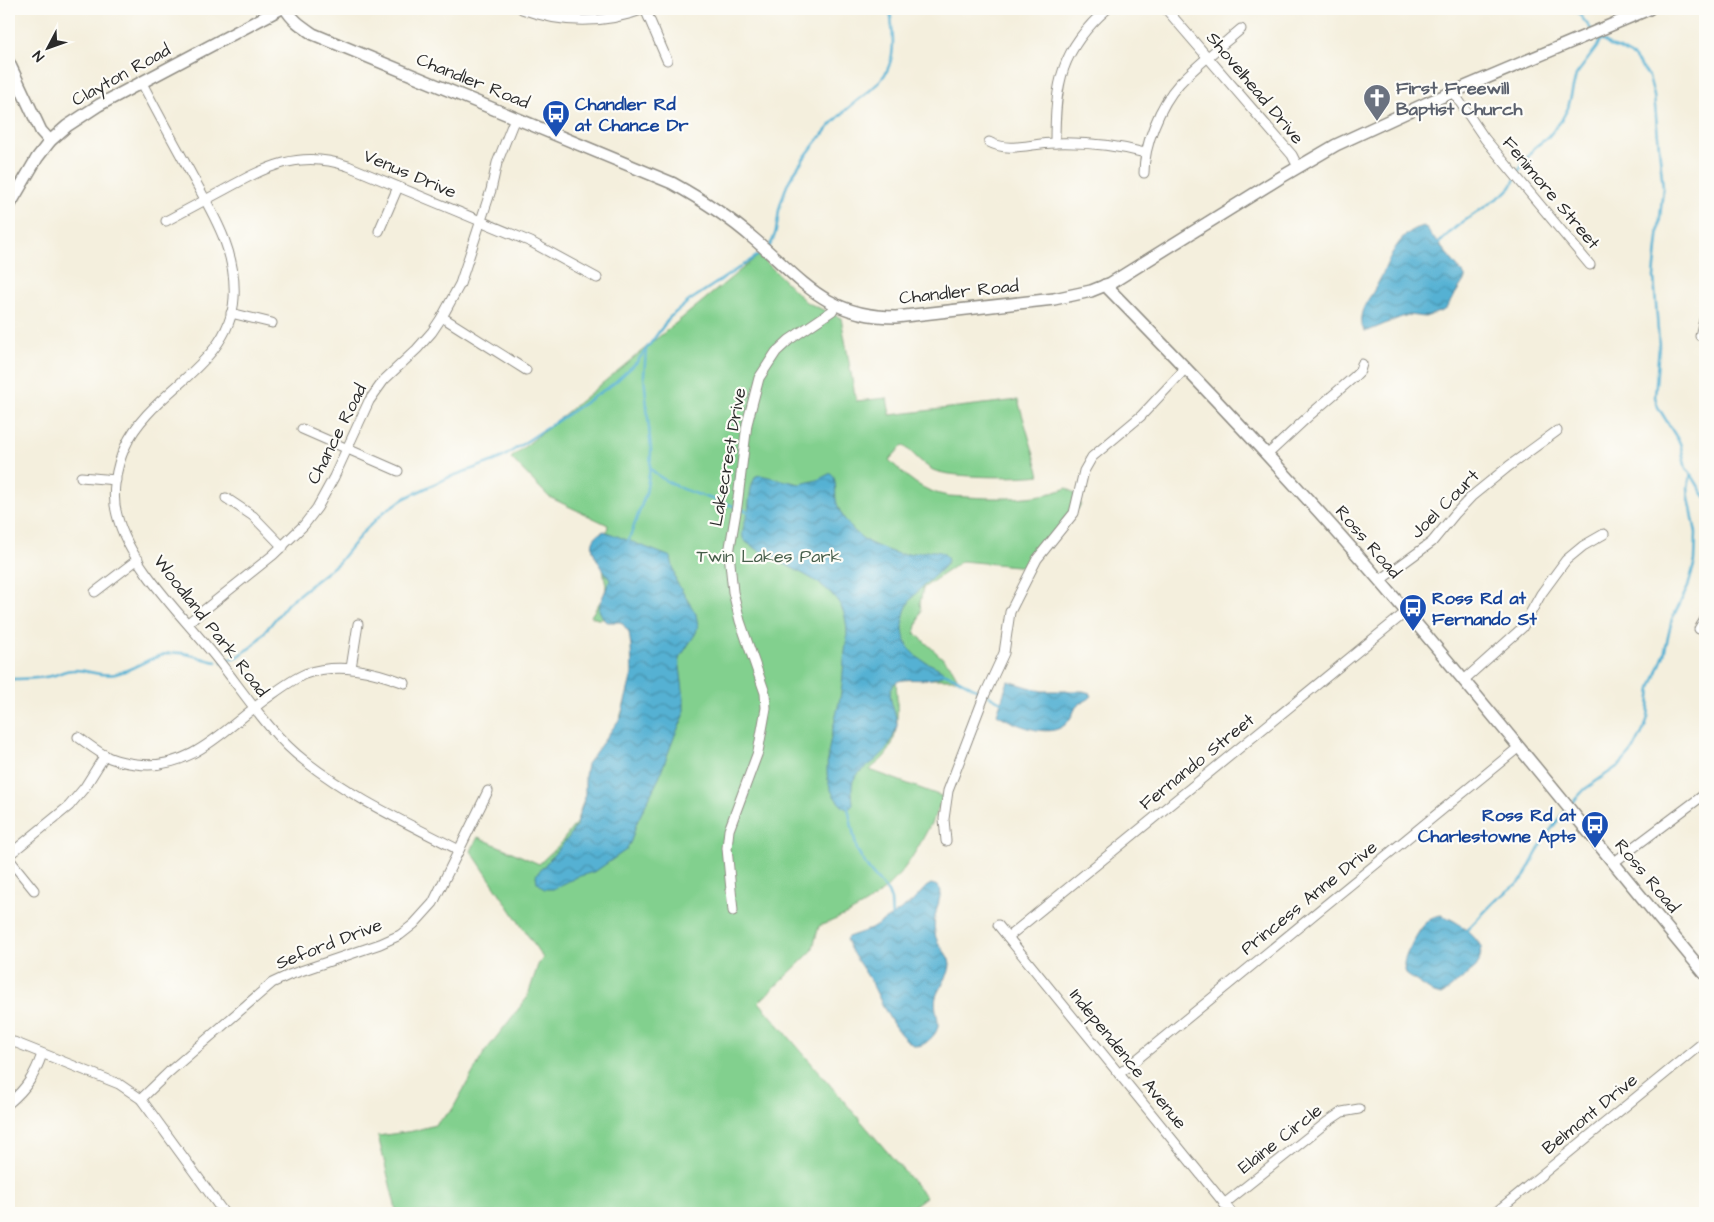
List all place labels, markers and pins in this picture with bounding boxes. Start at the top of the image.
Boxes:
place label: First Freewill Baptist Church [1396,76,1524,122]
church icon: First Freewill Baptist Church [1362,83,1392,122]
place label: Chandler Rd at Chance Dr [574,92,688,138]
bus stop icon: Chandler Rd at Chance Dr [541,99,571,138]
place label: Ross Rd at Fernando St [1432,586,1537,632]
bus stop icon: Ross Rd at Fernando St [1398,593,1428,632]
place label: Ross Rd at Charlestowne Apts [1418,803,1577,849]
bus stop icon: Ross Rd at Charlestowne Apts [1580,810,1610,849]

